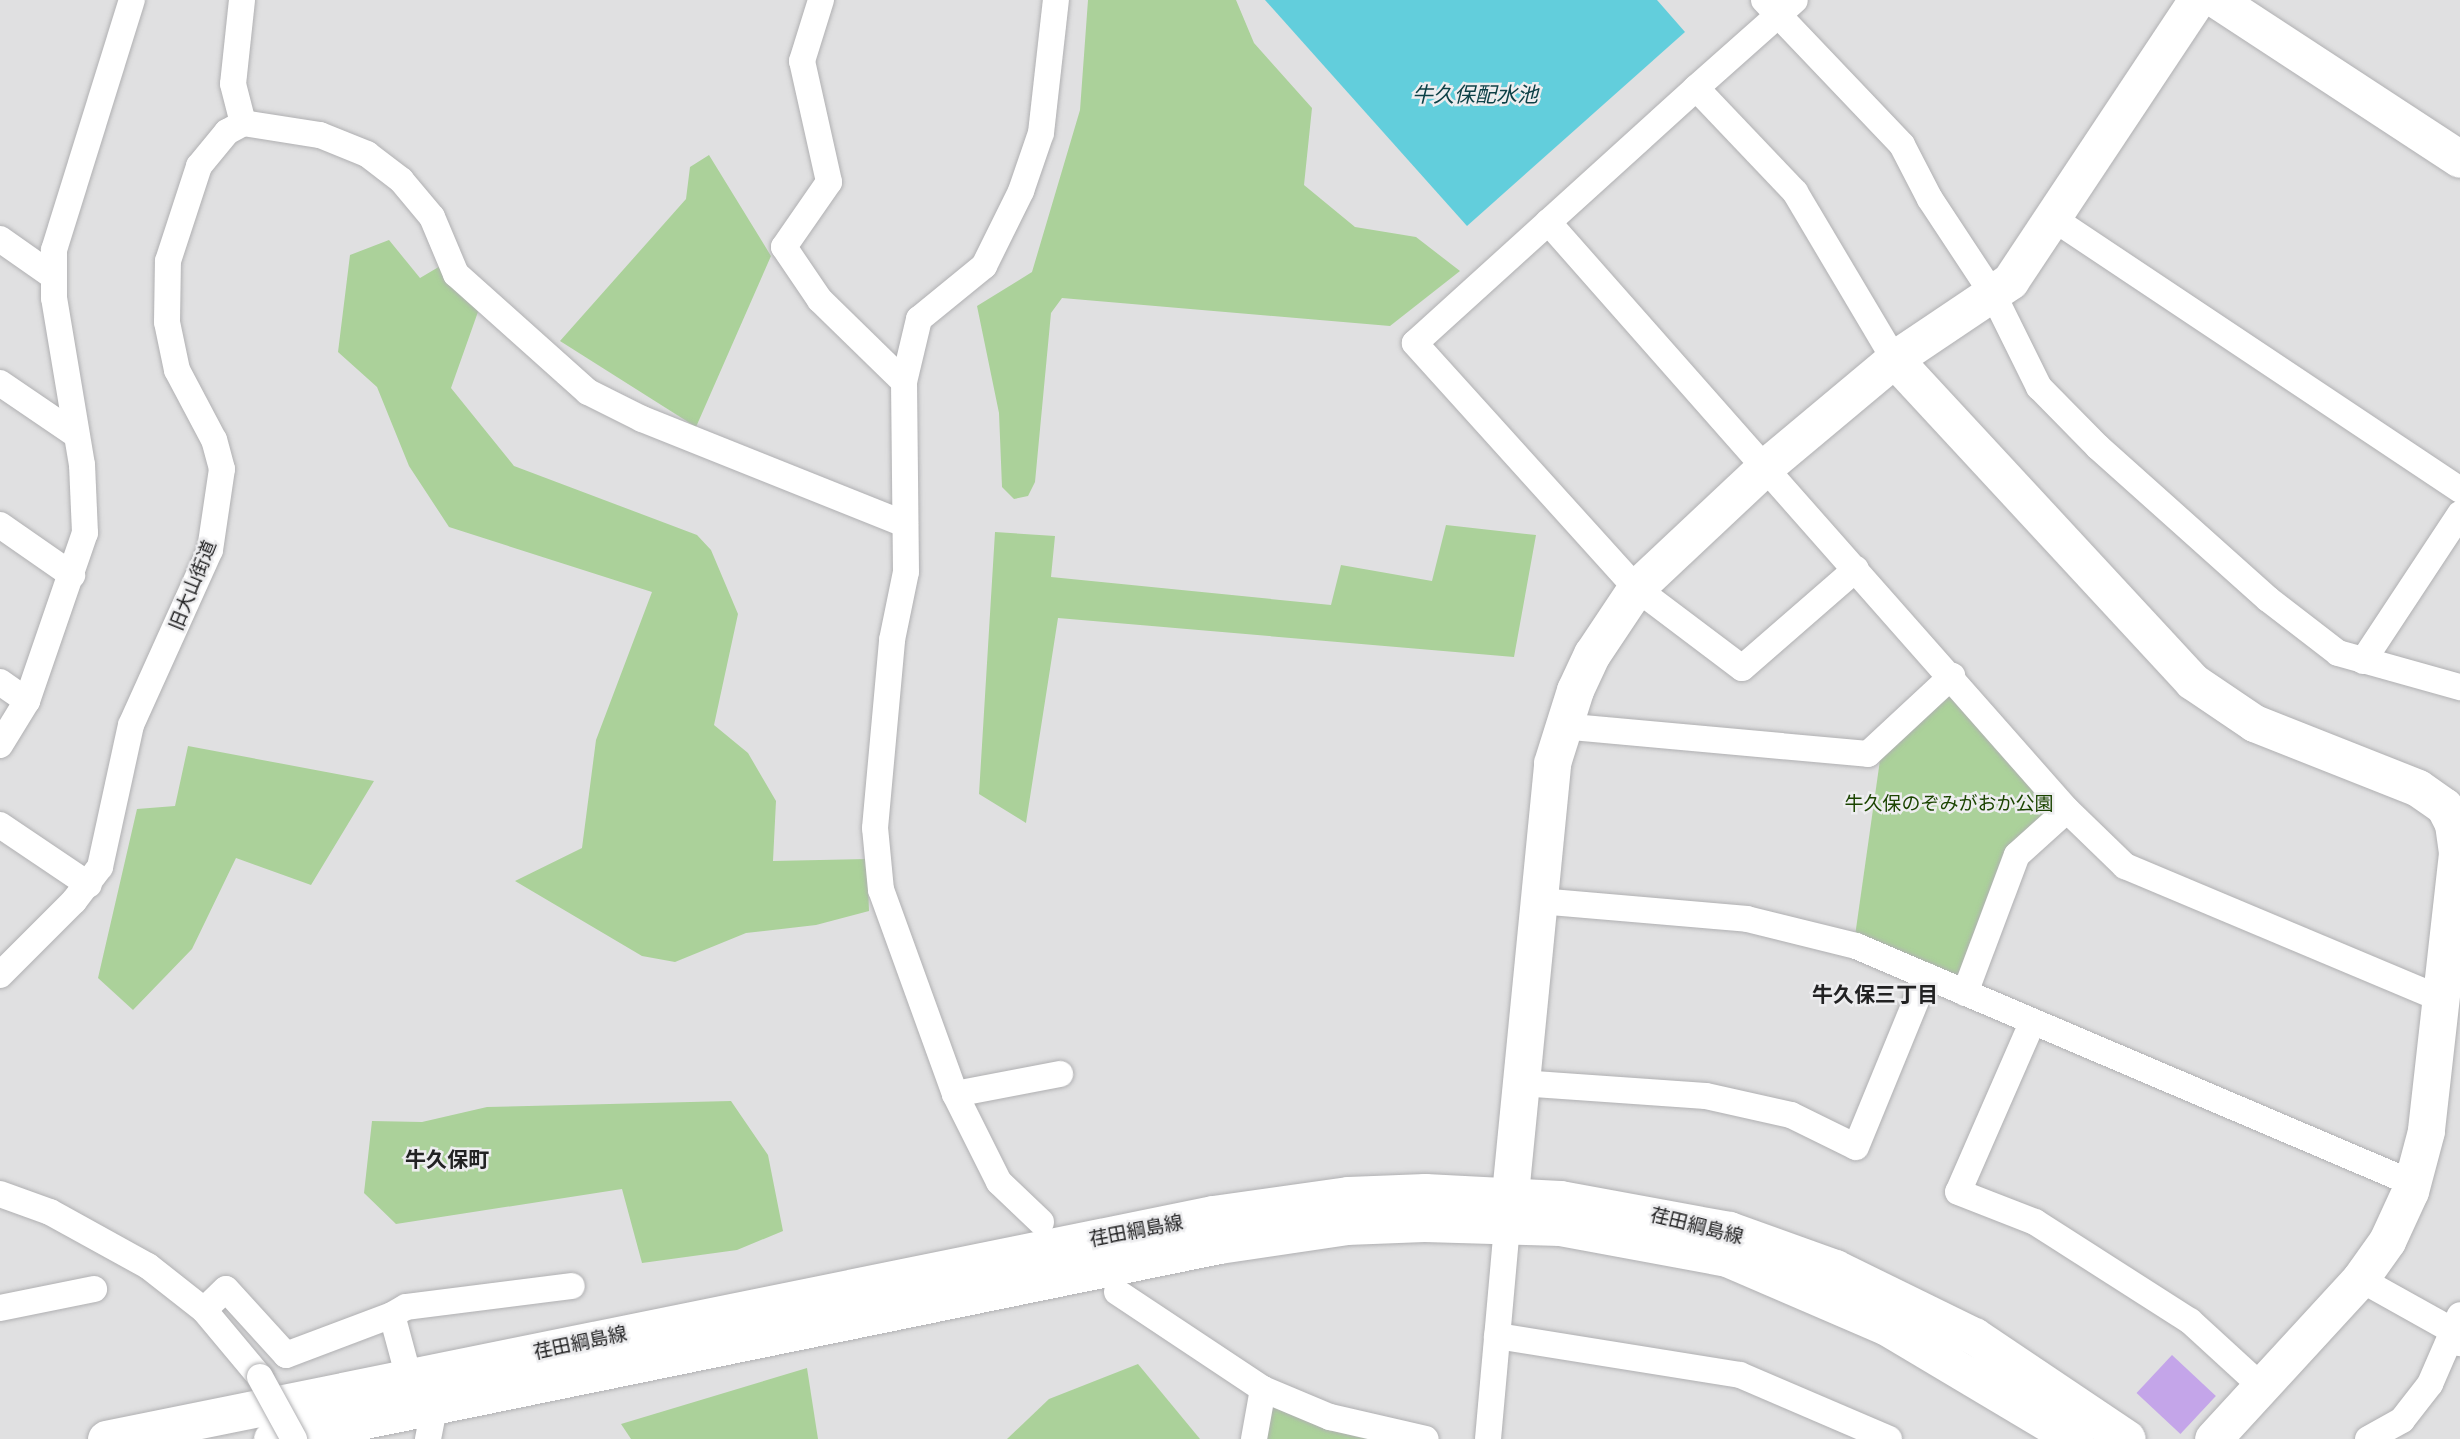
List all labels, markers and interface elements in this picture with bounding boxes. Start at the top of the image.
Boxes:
water label: 牛久保配水池 [1412,81,1538,107]
street label: 旧大山街道 [164,537,220,633]
park label: 牛久保のぞみがおか公園 [1845,792,2053,814]
district label: 牛久保三丁目 [1812,981,1938,1007]
district label: 牛久保町 [405,1146,489,1172]
street label: 荏田綱島線 [1648,1202,1746,1248]
street label: 荏田綱島線 [1087,1210,1185,1250]
street label: 荏田綱島線 [531,1321,629,1363]

